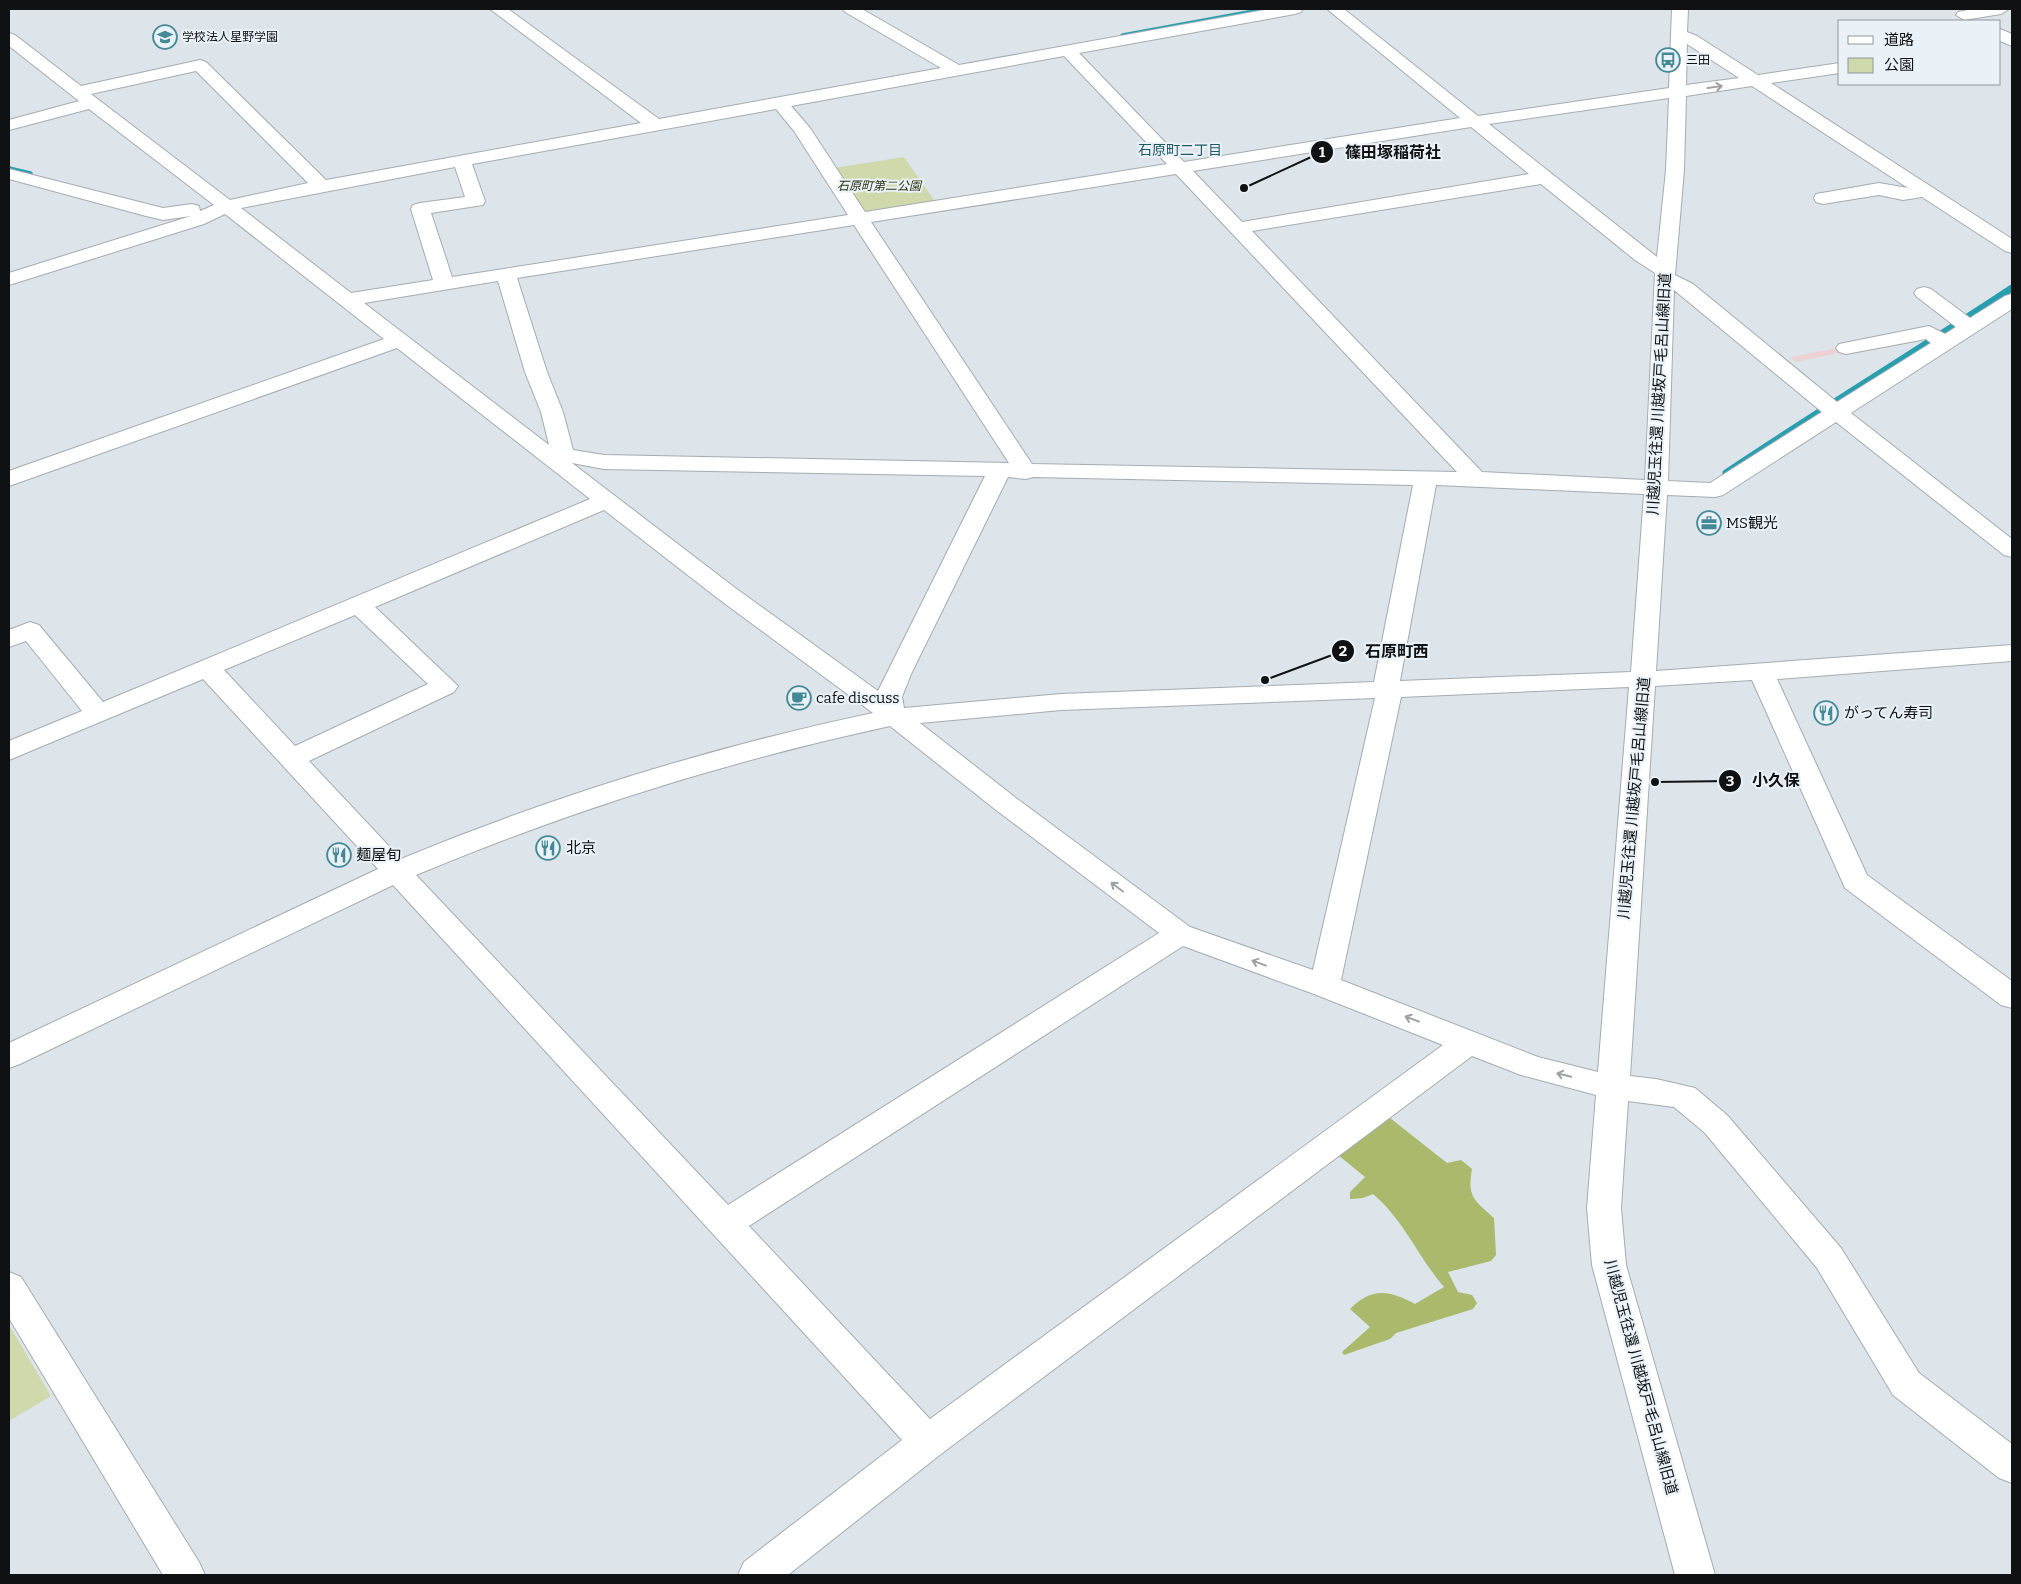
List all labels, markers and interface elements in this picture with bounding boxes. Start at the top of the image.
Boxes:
legend [1838,20,2001,85]
school or university icon: 学校法人星野学園 [152,24,178,50]
place label: 学校法人星野学園 [182,30,278,44]
text: 道路 [1884,31,1914,49]
bus stop icon: 三田 [1655,47,1681,73]
place label: 三田 [1686,53,1710,67]
text: 公園 [1884,56,1914,74]
one-way arrow [1707,81,1723,91]
callout: 篠田塚稲荷社 [1310,137,1451,168]
district label: 石原町二丁目 [1138,142,1222,159]
text: 1 [1319,143,1326,161]
text: 篠田塚稲荷社 [1345,143,1441,162]
park label: 石原町第二公園 [837,179,923,193]
street label: 川越児玉往還 川越坂戸毛呂山線旧道 [1644,272,1674,516]
office icon: MS観光 [1696,510,1722,536]
place label: MS観光 [1726,514,1778,532]
callout: 石原町西 [1330,636,1439,667]
text: 2 [1339,642,1347,660]
text: 石原町西 [1365,642,1429,661]
street label: 川越児玉往還 川越坂戸毛呂山線旧道 [1614,676,1654,920]
cafe icon: cafe discuss [786,685,812,711]
place label: cafe discuss [816,689,900,707]
restaurant icon: がってん寿司 [1813,700,1839,726]
place label: がってん寿司 [1844,704,1933,722]
callout: 小久保 [1717,765,1810,796]
text: 小久保 [1752,771,1800,790]
text: 3 [1726,772,1734,790]
restaurant icon: 北京 [535,835,561,861]
place label: 北京 [566,839,596,857]
restaurant icon: 麺屋旬 [326,842,352,868]
place label: 麺屋旬 [356,846,401,864]
one-way arrow [1111,882,1124,893]
one-way arrow [1252,958,1267,967]
one-way arrow [1404,1014,1420,1023]
one-way arrow [1557,1070,1573,1079]
street label: 川越児玉往還 川越坂戸毛呂山線旧道 [1601,1257,1681,1497]

